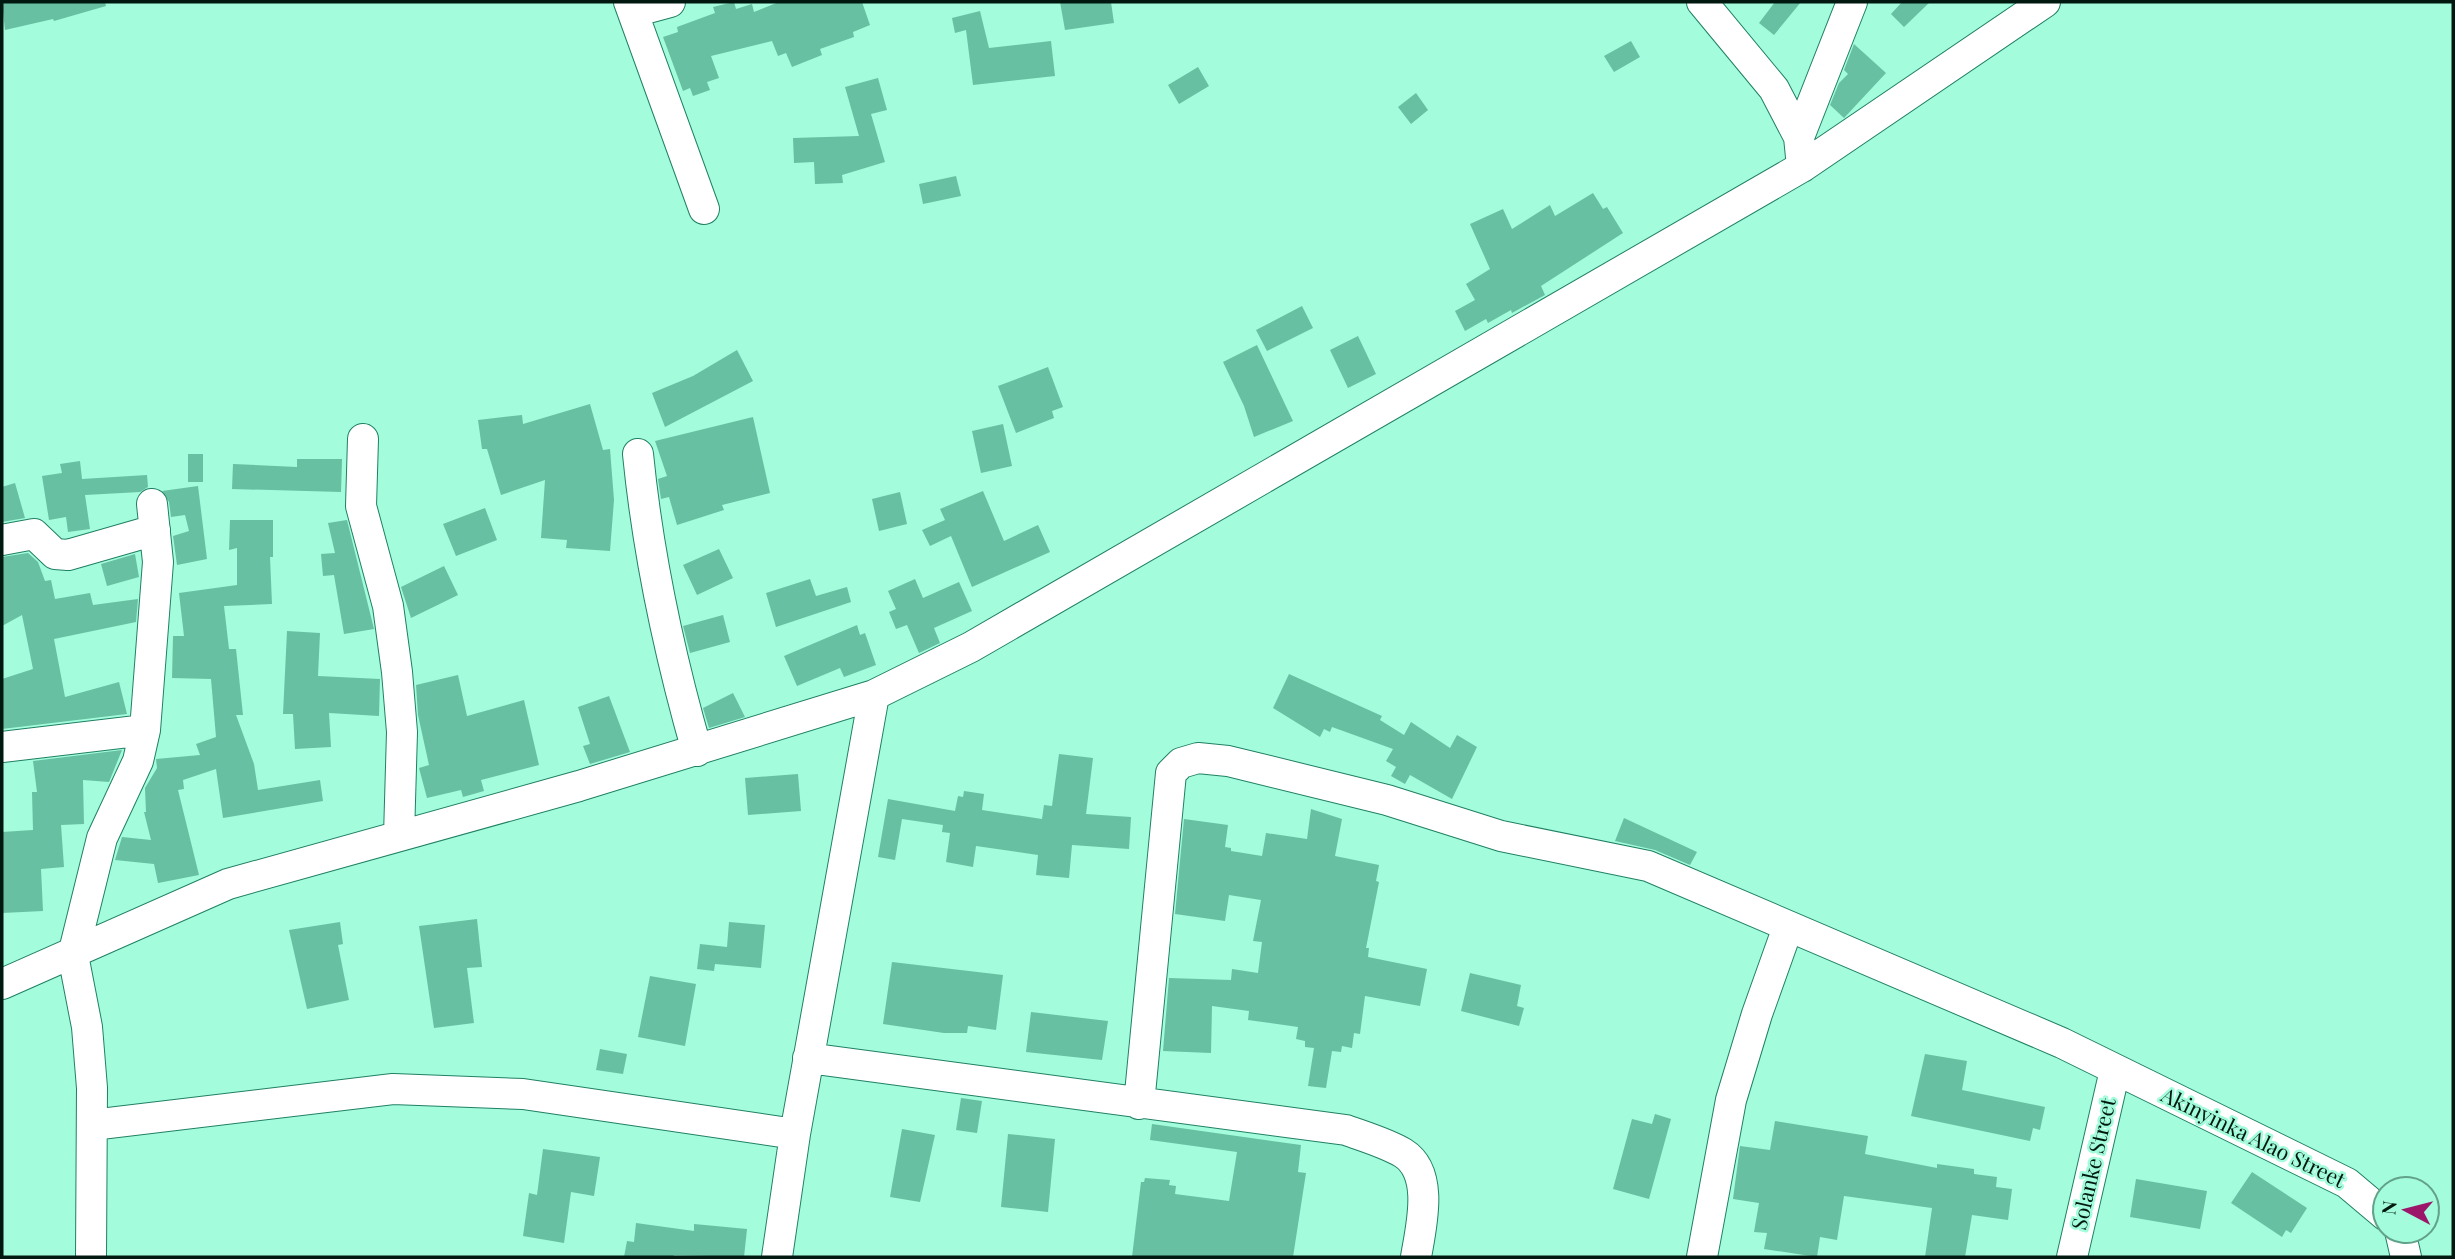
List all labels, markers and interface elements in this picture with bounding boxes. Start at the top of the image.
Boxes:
street label: Akinyinka Alao Street [2156,1079,2351,1193]
street label: Solanke Street [2063,1094,2121,1232]
north arrow [2371,1175,2441,1245]
text: N [2374,1199,2402,1216]

